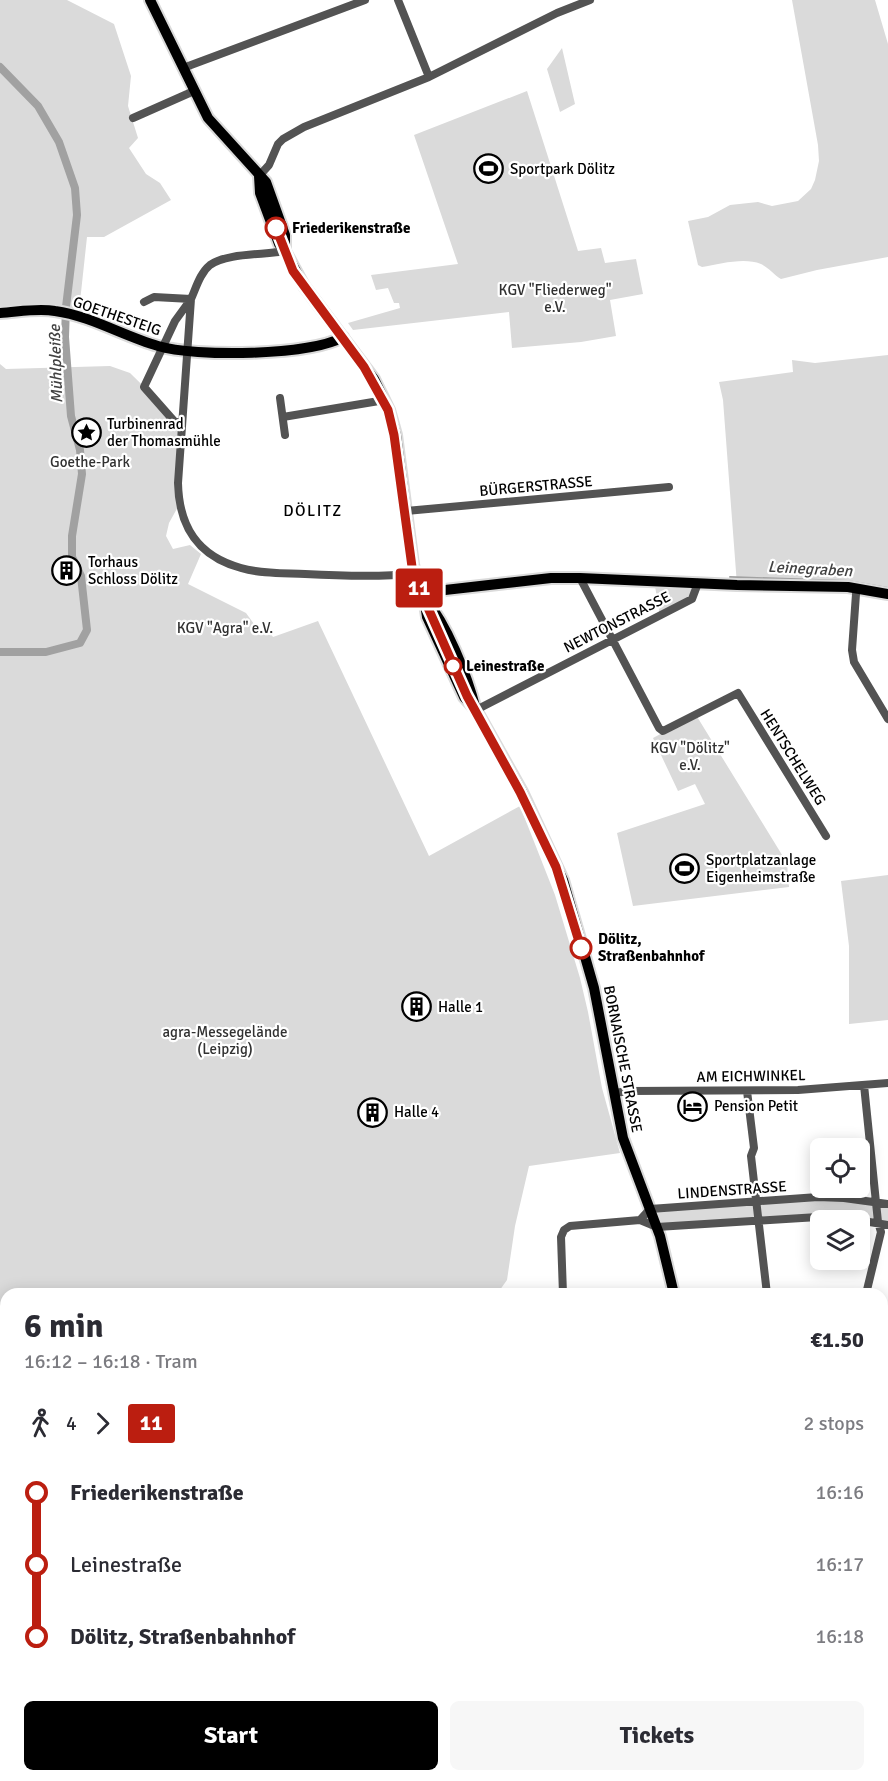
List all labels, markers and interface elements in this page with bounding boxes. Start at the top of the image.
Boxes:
sports icon: Sportpark Dölitz [473,153,505,185]
place label: Sportpark Dölitz [510,160,615,178]
marker: Friederikenstraße [265,217,287,239]
place label: Friederikenstraße [292,219,410,237]
park label: KGV "Fliederweg" e.V. [499,281,612,316]
street label: GOETHESTEIG [71,293,163,339]
water label: Mühlpleiße [45,323,67,403]
place label: Turbinenrad der Thomasmühle [107,415,221,450]
place icon: Turbinenrad der Thomasmühle [70,417,102,449]
park label: Goethe-Park [50,453,130,471]
street label: BÜRGERSTRASSE [479,472,593,500]
district label: DÖLITZ [283,501,343,521]
place label: Torhaus Schloss Dölitz [88,553,178,588]
building icon: Torhaus Schloss Dölitz [51,555,83,587]
water label: Leinegraben [767,557,854,581]
line badge: 11 [392,568,446,608]
text: 11 [408,575,430,601]
street label: NEWTONSTRASSE [561,587,673,657]
park label: KGV "Agra" e.V. [177,619,273,637]
marker: Leinestraße [444,657,462,675]
place label: Leinestraße [466,657,544,675]
street label: HENTSCHELWEG [756,706,830,808]
park label: KGV "Dölitz" e.V. [650,739,730,774]
place label: Sportplatzanlage Eigenheimstraße [706,851,816,886]
sports icon: Sportplatzanlage Eigenheimstraße [669,853,701,885]
place label: Dölitz, Straßenbahnhof [598,930,706,965]
marker: Dölitz, Straßenbahnhof [570,937,592,959]
street label: BORNAISCHE STRASSE [600,984,646,1134]
building icon: Halle 1 [401,991,433,1023]
place label: Halle 1 [438,998,483,1016]
park label: agra-Messegelände (Leipzig) [162,1023,288,1058]
street label: AM EICHWINKEL [696,1066,806,1086]
hotel icon: Pension Petit [677,1090,709,1122]
building icon: Halle 4 [357,1096,389,1128]
place label: Pension Petit [714,1097,798,1115]
place label: Halle 4 [394,1103,439,1121]
map controls [810,1138,870,1270]
button: locate [810,1138,870,1198]
street label: LINDENSTRASSE [677,1177,787,1203]
button: layers [810,1210,870,1270]
text: 6 min [24,1306,104,1347]
text: €1.50 [810,1326,864,1353]
text: 16:12 – 16:18 · Tram [24,1349,198,1374]
icon: walk [24,1407,57,1440]
icon: forward [86,1407,119,1440]
text: 11 [140,1410,163,1436]
text: 4 [66,1411,77,1436]
text: 2 stops [803,1411,864,1436]
text: Friederikenstraße [70,1479,244,1506]
text: 16:16 [815,1480,864,1505]
text: Leinestraße [70,1551,182,1578]
text: 16:17 [815,1552,864,1577]
text: Dölitz, Straßenbahnhof [70,1623,295,1650]
text: 16:18 [815,1624,864,1649]
button: Start [24,1701,438,1770]
button: Tickets [450,1701,864,1770]

